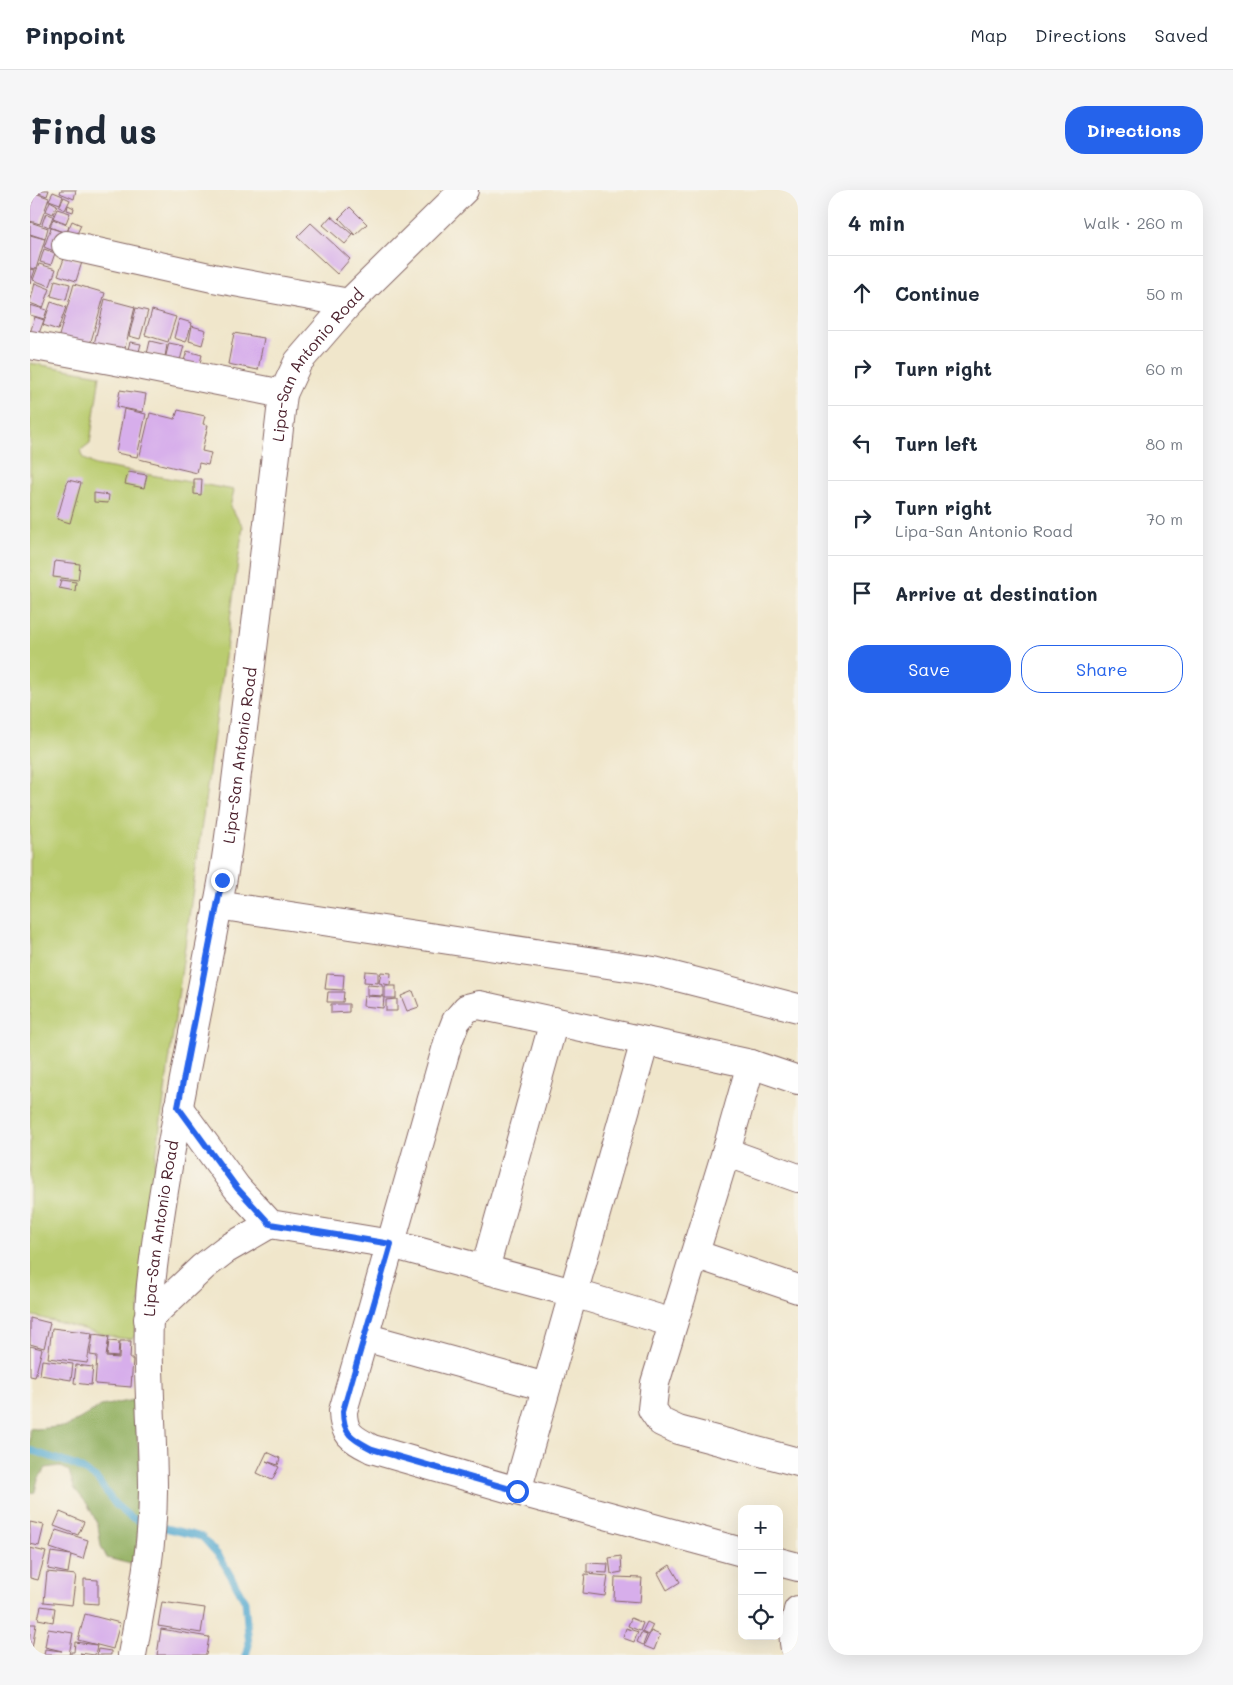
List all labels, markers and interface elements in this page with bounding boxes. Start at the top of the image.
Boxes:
text: Pinpoint [25,19,126,50]
text: Map [970,23,1007,47]
text: Directions [1035,23,1127,47]
text: Saved [1155,23,1208,47]
button: Directions [1065,106,1203,154]
text: Find us [30,107,157,153]
text: 4 min [848,209,905,236]
text: Walk · 260 m [1083,212,1183,233]
icon: ahead [848,279,876,307]
text: Continue [895,281,980,306]
street label: Lipa-San Antonio Road [267,283,368,443]
text: 50 m [1146,283,1183,304]
icon: right [848,354,876,382]
text: Turn right [895,356,992,381]
text: 60 m [1146,358,1183,379]
icon: left [848,429,876,457]
text: Turn left [895,431,978,456]
text: 80 m [1146,433,1183,454]
text: Turn right [895,495,992,520]
icon: right [848,504,876,532]
text: 70 m [1146,508,1183,529]
text: Lipa-San Antonio Road [895,520,1073,541]
icon: arrive [848,579,876,607]
text: Arrive at destination [895,581,1098,606]
button: Save [848,645,1011,693]
button: Share [1021,645,1183,693]
street label: Lipa-San Antonio Road [217,666,261,845]
route end [211,869,234,892]
street label: Lipa-San Antonio Road [138,1139,182,1317]
route start [506,1480,529,1503]
map controls [738,1505,783,1640]
button: + [738,1505,783,1550]
button: − [738,1550,783,1595]
button: locate [738,1595,783,1640]

